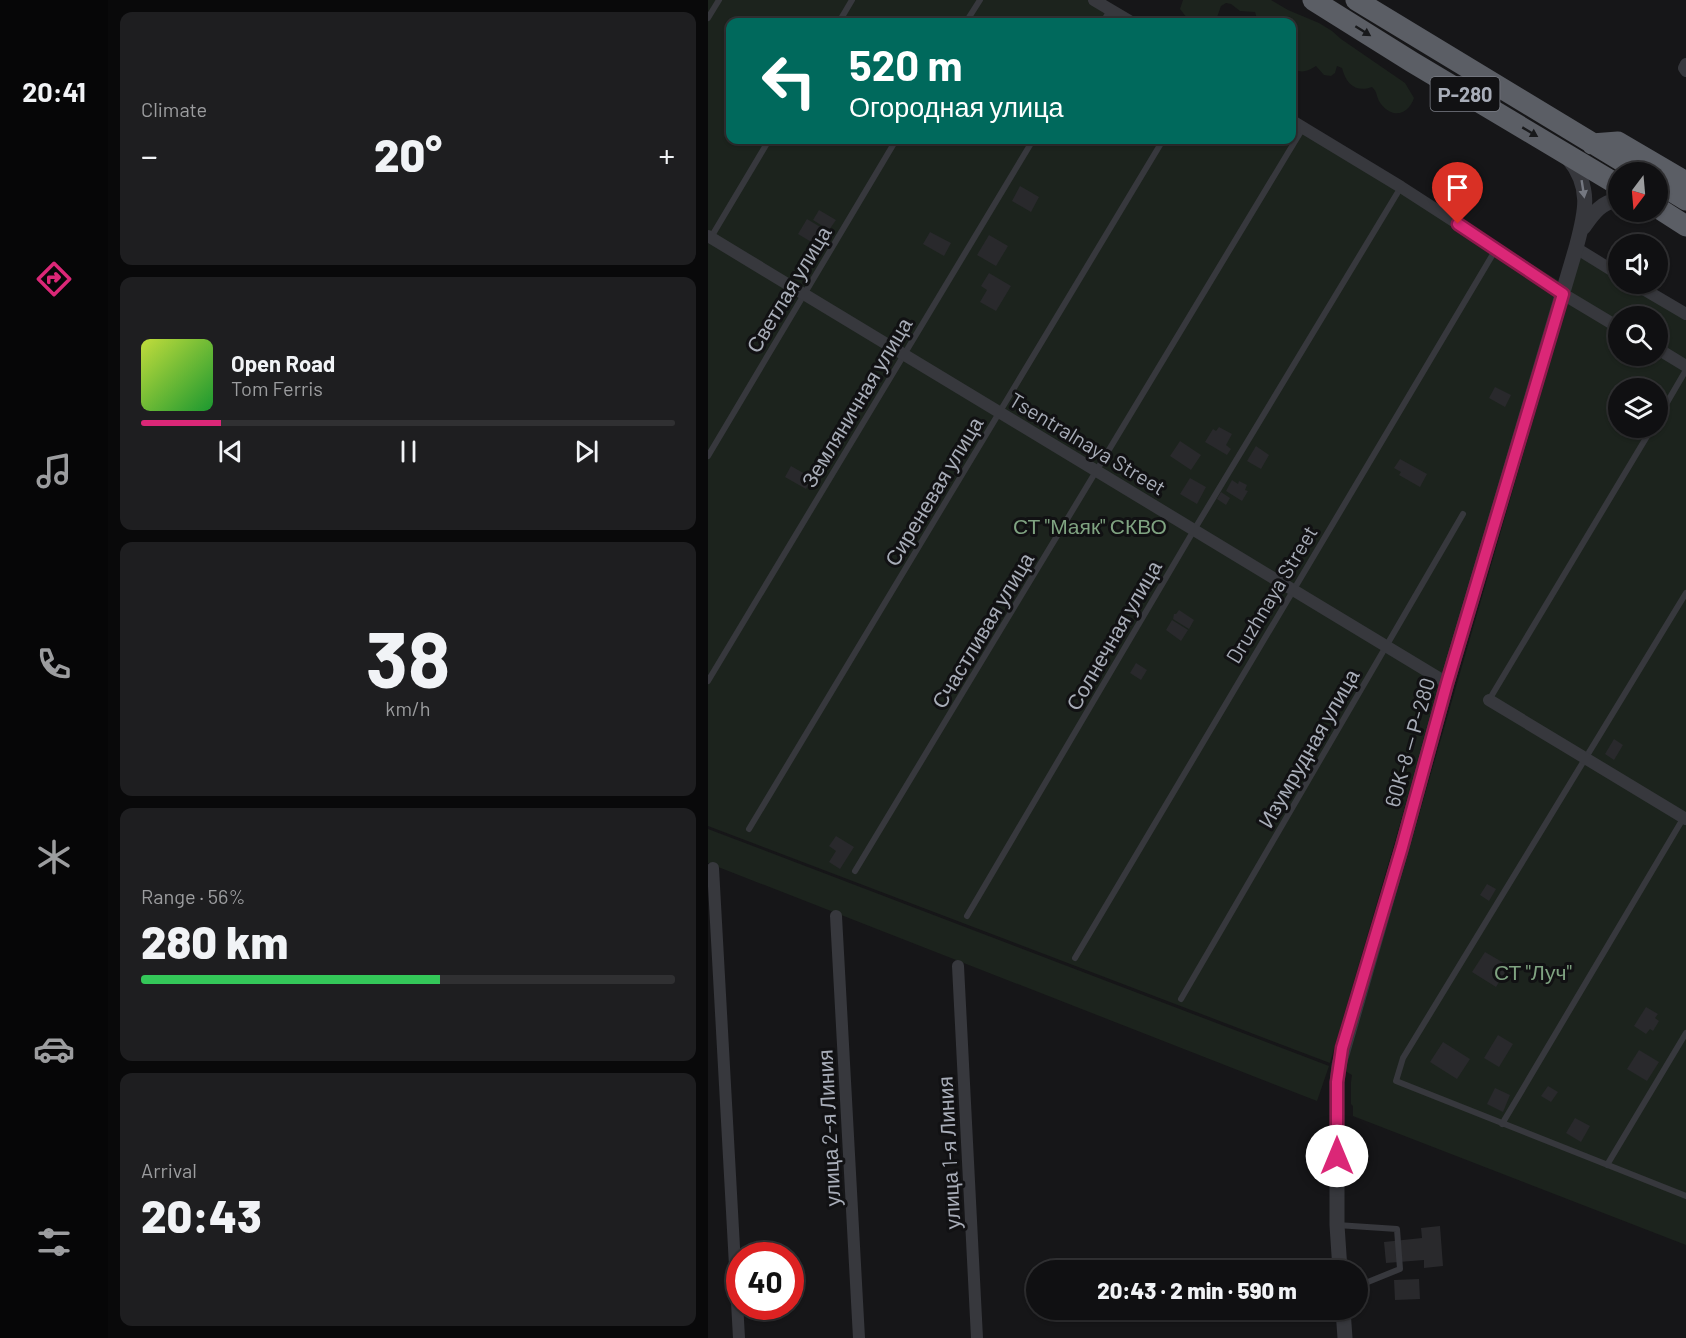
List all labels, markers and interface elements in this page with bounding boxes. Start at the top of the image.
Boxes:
one-way arrow [1355,26,1371,37]
text: 520 m [849,39,963,89]
icon: left [750,42,828,120]
text: 20:41 [22,75,86,107]
road number: Р-280 [1430,77,1500,111]
text: Огородная улица [849,90,1064,122]
text: Climate [141,97,207,121]
text: 20° [374,127,442,181]
one-way arrow [1522,127,1538,138]
text: − [141,135,158,175]
text: + [659,135,675,175]
pin [1432,162,1483,224]
north arrow [1608,162,1668,222]
map controls [1608,162,1668,438]
icon: arrive [1441,171,1474,204]
one-way arrow [1578,180,1587,199]
street label: Светлая улица [740,221,836,357]
button: sound [1608,234,1668,294]
icon: directions [33,258,75,300]
button: search [1608,306,1668,366]
street label: Земляничная улица [796,312,917,491]
text: Open Road [231,350,335,376]
text: Tom Ferris [231,376,323,400]
button: layers [1608,378,1668,438]
street label: Tsentralnaya Street [1005,386,1171,500]
street label: Сиреневая улица [879,412,988,570]
icon: previous [214,435,247,468]
icon: pause [392,435,425,468]
icon: next [570,435,603,468]
icon: music [33,450,75,492]
park label: СТ "Маяк" СКВО [1013,513,1167,538]
street label: Druzhnaya Street [1220,521,1322,667]
street label: Счастливая улица [926,547,1038,712]
street label: Солнечная улица [1060,555,1166,714]
text: 38 [366,610,450,704]
icon: phone [33,643,75,685]
street label: Изумрудная улица [1252,664,1364,832]
street label: 60К-8 — Р-280 [1379,675,1439,809]
text: km/h [385,696,431,720]
icon: climate [33,836,75,878]
text: Range · 56% [141,884,245,908]
text: 280 km [141,914,288,968]
park label: СТ "Луч" [1494,959,1572,984]
icon: car [33,1028,75,1070]
street label: улица 2-я Линия [811,1049,845,1207]
street label: улица 1-я Линия [932,1076,964,1230]
position arrow [1305,1124,1369,1188]
text: Arrival [141,1158,197,1182]
text: 20:43 [141,1188,262,1242]
icon: filters [33,1221,75,1263]
speed limit sign: 40 [726,1242,804,1320]
text: 20:43 · 2 min · 590 m [1097,1277,1297,1303]

